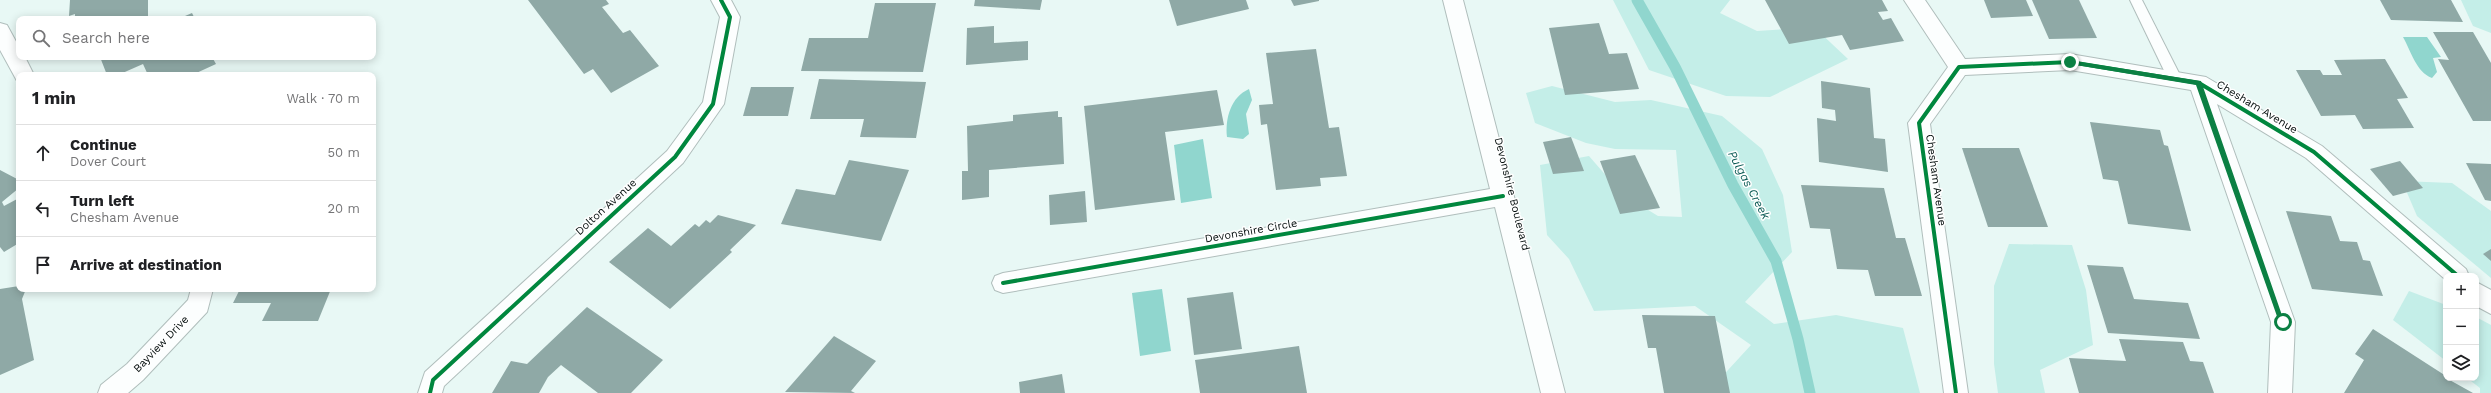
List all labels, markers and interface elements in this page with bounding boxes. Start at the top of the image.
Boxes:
search box [16,16,376,60]
icon: search [30,27,52,49]
text: Search here [62,29,150,47]
route end [2061,53,2079,71]
street label: Chesham Avenue [2214,78,2300,136]
text: 1 min [32,88,76,108]
text: Walk · 70 m [286,91,360,106]
street label: Chesham Avenue [1923,133,1949,227]
text: Continue [70,136,137,154]
street label: Devonshire Boulevard [1492,136,1532,252]
icon: ahead [32,142,54,164]
text: 50 m [328,145,360,160]
water label: Pulgas Creek [1725,148,1773,222]
text: Dover Court [70,154,146,169]
street label: Dolton Avenue [573,176,639,238]
text: Turn left [70,192,134,210]
icon: left [32,198,54,220]
text: 20 m [328,201,360,216]
text: Chesham Avenue [70,210,179,225]
street label: Devonshire Circle [1204,216,1298,246]
icon: arrive [32,254,54,276]
text: Arrive at destination [70,256,222,274]
map controls [2443,273,2479,381]
button: + [2443,273,2479,309]
button: − [2443,309,2479,345]
street label: Bayview Drive [131,313,191,375]
route start [2274,313,2292,331]
button: layers [2443,345,2479,381]

